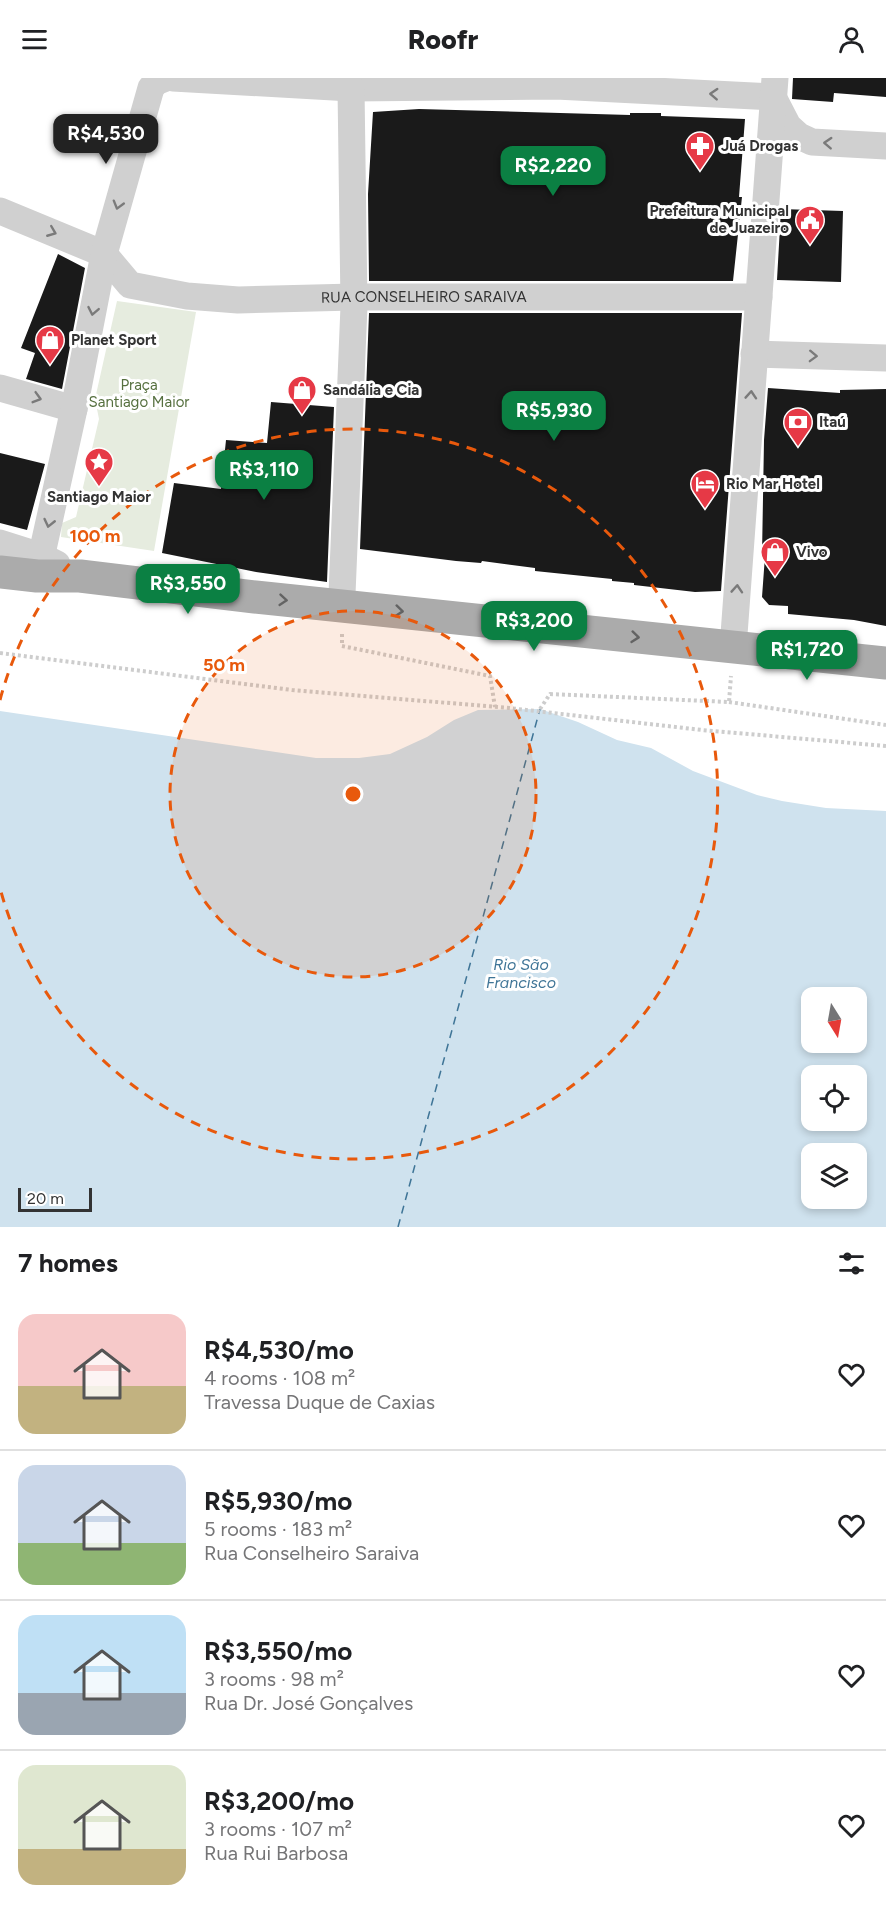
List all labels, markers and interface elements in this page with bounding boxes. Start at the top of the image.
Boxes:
icon: menu [18,23,51,56]
text: Roofr [408,23,478,56]
icon: person [835,23,868,56]
one-way arrow [710,87,719,100]
pin: R$4,530 [51,114,161,165]
text: R$4,530 [67,121,145,145]
pharmacy icon: Juá Drogas [684,130,716,172]
place label: Juá Drogas [721,137,798,155]
one-way arrow [823,137,832,150]
pin: R$2,220 [498,146,608,197]
text: R$2,220 [515,153,591,177]
one-way arrow [113,200,126,210]
place label: Prefeitura Municipal de Juazeiro [650,202,789,237]
public building icon: Prefeitura Municipal de Juazeiro [794,204,826,246]
one-way arrow [46,225,57,237]
street label: RUA CONSELHEIRO SARAIVA [321,288,527,307]
one-way arrow [87,306,100,316]
shop icon: Planet Sport [34,324,66,366]
place label: Planet Sport [71,331,157,349]
one-way arrow [808,349,817,362]
shop icon: Sandália e Cia [286,374,318,416]
park label: Praça Santiago Maior [89,376,189,411]
place label: Sandália e Cia [323,381,419,399]
one-way arrow [744,390,757,399]
one-way arrow [31,391,42,403]
pin: R$5,930 [499,391,609,442]
text: R$5,930 [516,398,592,422]
bank icon: Itaú [782,406,814,448]
place label: Itaú [819,413,846,431]
place icon: Santiago Maior [83,446,115,488]
pin: R$3,110 [209,450,319,501]
text: R$3,110 [229,457,299,481]
hotel icon: Rio Mar Hotel [689,468,721,510]
place label: Rio Mar Hotel [726,475,820,493]
place label: Santiago Maior [47,488,151,506]
one-way arrow [43,518,56,528]
text: 100 m [70,525,120,547]
shop icon: Vivo [759,536,791,578]
place label: Vivo [796,543,828,561]
pin: R$3,550 [133,564,243,615]
text: R$3,550 [150,571,226,595]
one-way arrow [730,585,743,594]
one-way arrow [279,593,288,606]
pin: R$3,200 [479,601,589,652]
one-way arrow [395,604,404,617]
text: R$3,200 [495,608,573,632]
one-way arrow [631,630,640,643]
pin: R$1,720 [752,630,862,681]
text: R$1,720 [770,637,844,661]
text: 50 m [203,654,245,676]
centre of rings [343,784,363,804]
water label: Rio São Francisco [486,955,556,992]
north arrow [801,987,867,1053]
map controls [801,987,867,1209]
button: locate [801,1065,867,1131]
button: layers [801,1143,867,1209]
scale bar [18,1185,92,1212]
text: 20 m [27,1189,64,1208]
text: 7 homes [18,1247,118,1279]
icon: filters [835,1247,868,1280]
text: R$4,530/mo [204,1334,354,1366]
icon: home [66,1338,138,1410]
icon: heart [835,1358,868,1391]
text: 4 rooms · 108 m² [204,1366,355,1390]
text: Travessa Duque de Caxias [204,1390,435,1414]
text: R$5,930/mo [204,1485,352,1517]
icon: home [66,1489,138,1561]
icon: heart [835,1509,868,1542]
text: 5 rooms · 183 m² [204,1517,352,1541]
text: Rua Conselheiro Saraiva [204,1541,419,1565]
text: R$3,550/mo [204,1635,352,1667]
icon: home [66,1639,138,1711]
icon: heart [835,1659,868,1692]
text: 3 rooms · 98 m² [204,1667,344,1691]
text: Rua Dr. José Gonçalves [204,1691,413,1715]
text: R$3,200/mo [204,1785,354,1817]
icon: home [66,1789,138,1861]
icon: heart [835,1809,868,1842]
text: 3 rooms · 107 m² [204,1817,352,1841]
text: Rua Rui Barbosa [204,1841,348,1865]

